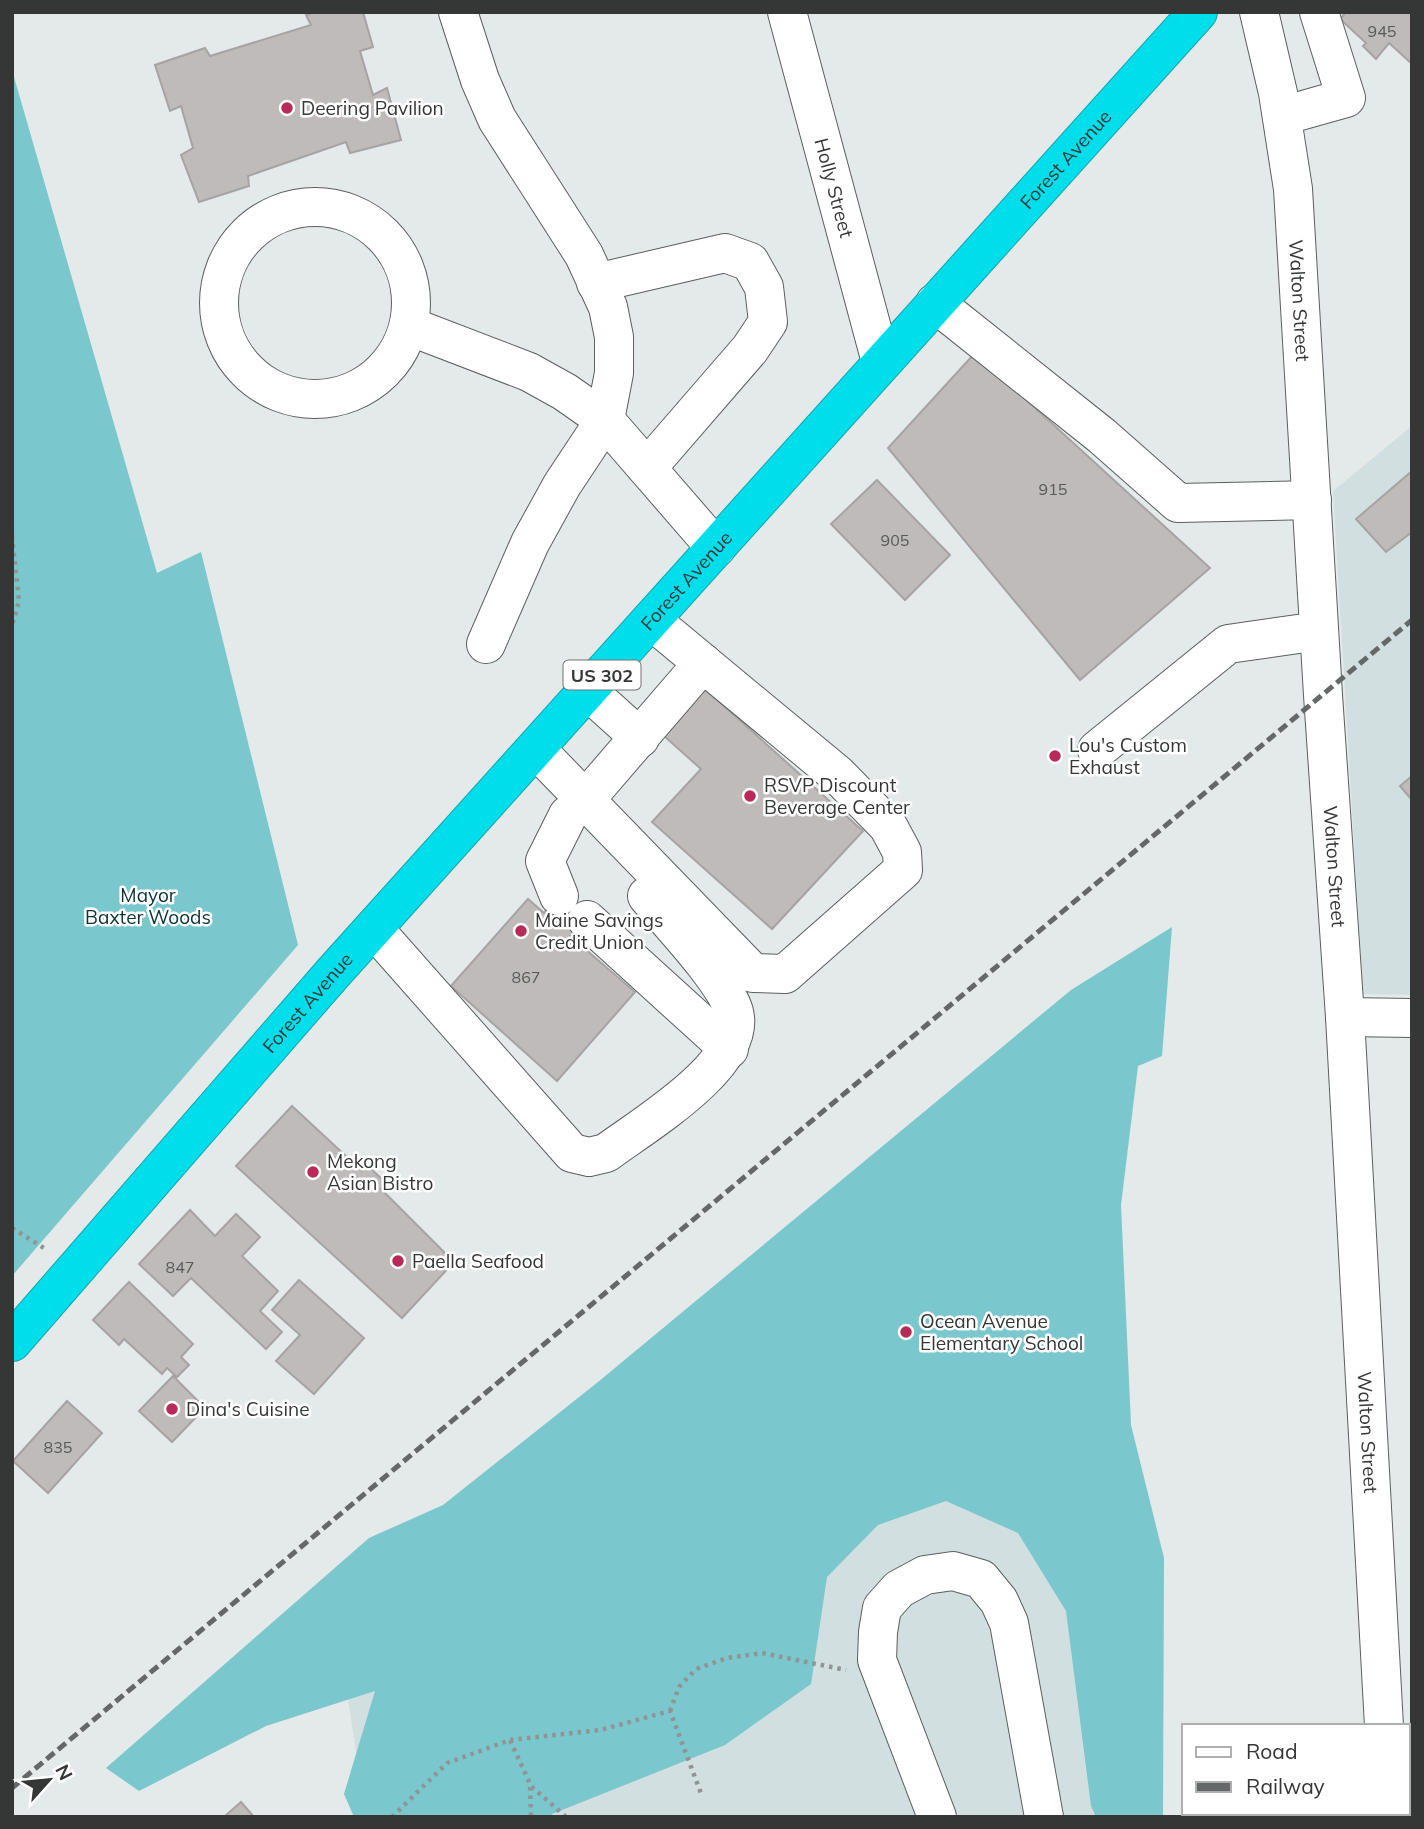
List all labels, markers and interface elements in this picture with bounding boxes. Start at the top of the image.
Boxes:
house number: 945 [1368,21,1396,41]
place label: Deering Pavilion [301,96,444,120]
marker: Deering Pavilion [279,100,295,116]
street label: Forest Avenue [1015,105,1116,214]
street label: Holly Street [809,135,859,241]
street label: Walton Street [1284,239,1315,362]
house number: 915 [1039,479,1067,499]
street label: Forest Avenue [635,526,737,635]
house number: 905 [881,530,909,550]
road number: US 302 [564,660,640,690]
place label: Lou's Custom Exhaust [1069,733,1187,779]
marker: Lou's Custom Exhaust [1047,748,1063,764]
place label: RSVP Discount Beverage Center [764,773,910,819]
marker: RSVP Discount Beverage Center [742,788,758,804]
street label: Walton Street [1319,805,1351,928]
park label: Mayor Baxter Woods [85,883,211,929]
place label: Maine Savings Credit Union [535,908,663,954]
marker: Maine Savings Credit Union [513,923,529,939]
street label: Forest Avenue [257,947,358,1058]
house number: 867 [512,967,540,987]
place label: Mekong Asian Bistro [327,1149,433,1195]
marker: Mekong Asian Bistro [305,1164,321,1180]
place label: Paella Seafood [412,1249,544,1273]
marker: Paella Seafood [390,1253,406,1269]
house number: 847 [166,1257,194,1277]
place label: Ocean Avenue Elementary School [920,1309,1083,1355]
marker: Ocean Avenue Elementary School [898,1324,914,1340]
street label: Walton Street [1353,1371,1383,1494]
place label: Dina's Cuisine [186,1397,310,1421]
marker: Dina's Cuisine [164,1401,180,1417]
house number: 835 [44,1437,72,1457]
legend [1182,1724,1410,1815]
text: Road [1246,1738,1297,1764]
north arrow [14,1745,84,1815]
text: N [50,1760,78,1784]
text: Railway [1246,1773,1325,1799]

